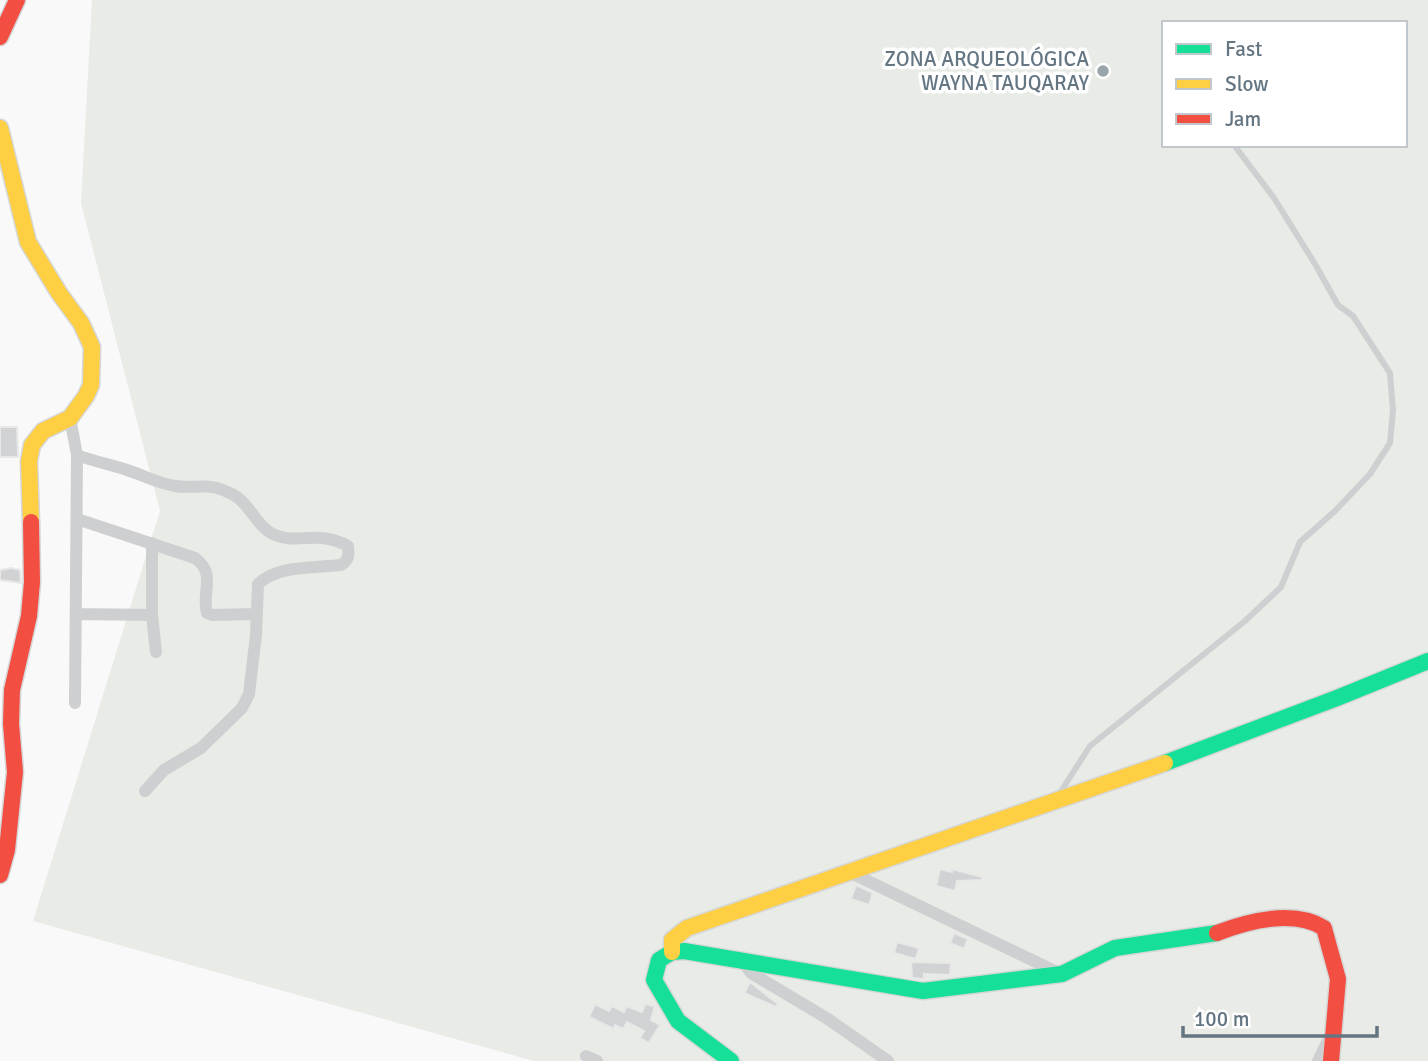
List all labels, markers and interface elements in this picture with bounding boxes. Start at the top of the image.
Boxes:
legend [1162,21,1407,147]
text: Fast [1225,36,1262,62]
place label: ZONA ARQUEOLÓGICA WAYNA TAUQARAY [884,46,1089,96]
marker: ZONA ARQUEOLÓGICA WAYNA TAUQARAY [1095,63,1111,79]
text: Slow [1225,71,1269,97]
text: Jam [1225,106,1261,132]
scale bar [1183,995,1377,1038]
text: 100 m [1194,1006,1249,1032]

